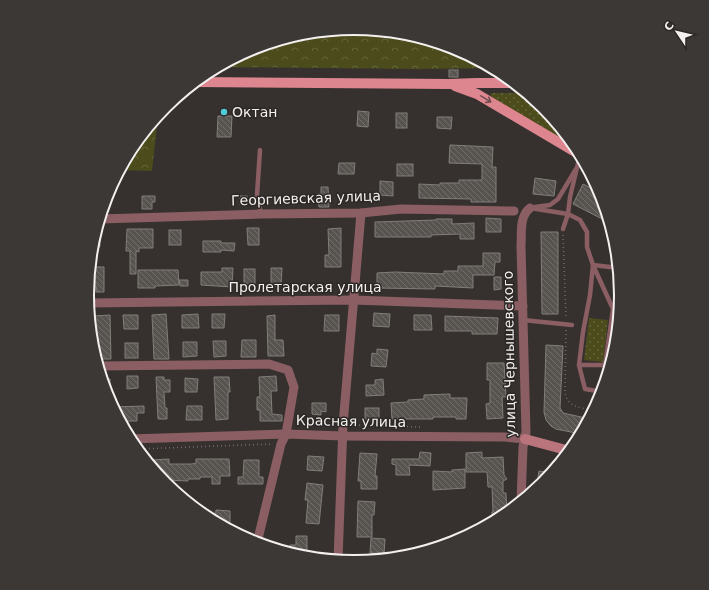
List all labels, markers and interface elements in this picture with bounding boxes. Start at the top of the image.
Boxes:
north arrow [657,12,697,52]
text: С [662,20,677,34]
one-way arrow [480,95,492,103]
place label: Октан [232,104,277,120]
marker: Октан [219,107,229,117]
street label: Георгиевская улица [231,187,381,209]
street label: улица Чернышевского [500,271,518,437]
street label: Пролетарская улица [228,279,382,295]
street label: Красная улица [296,412,406,430]

